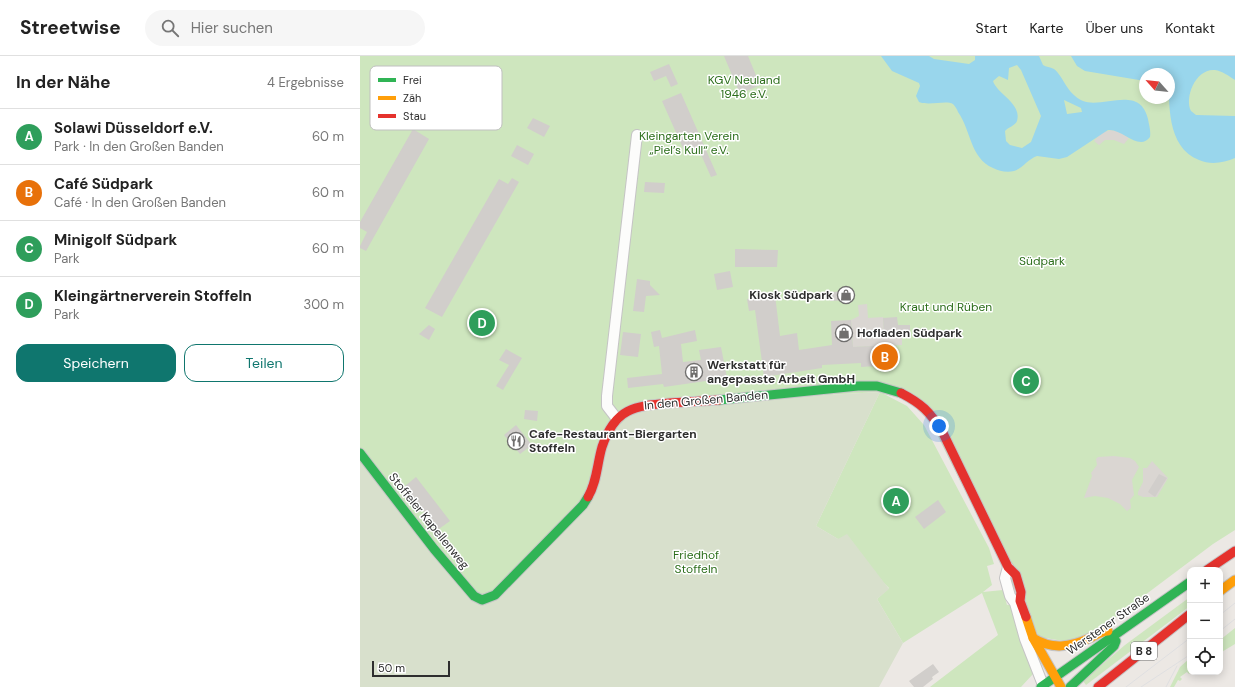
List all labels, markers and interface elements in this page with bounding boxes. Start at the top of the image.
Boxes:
search box [145,10,425,46]
text: Streetwise [20,15,121,40]
icon: search [159,17,181,39]
text: Hier suchen [191,18,273,38]
text: Start [976,19,1007,37]
text: Karte [1029,19,1063,37]
text: Über uns [1085,19,1143,37]
text: Kontakt [1165,19,1215,37]
legend [370,66,502,130]
north arrow [1139,68,1175,104]
text: In der Nähe [16,71,111,93]
park label: KGV Neuland 1946 e.V. [708,72,780,102]
text: Frei [403,73,422,87]
text: 4 Ergebnisse [267,74,344,91]
text: Zäh [403,91,421,105]
text: Stau [403,109,426,123]
text: Solawi Düsseldorf e.V. [54,118,213,138]
text: A [24,128,34,145]
text: 60 m [312,128,344,145]
park label: Kleingarten Verein „Piel’s Kull“ e.V. [639,128,739,158]
text: Park · In den Großen Banden [54,138,224,155]
text: Café Südpark [54,174,153,194]
text: B [25,184,33,201]
text: 60 m [312,184,344,201]
text: Café · In den Großen Banden [54,194,226,211]
text: Minigolf Südpark [54,230,177,250]
text: C [24,240,34,257]
text: 60 m [312,240,344,257]
text: Park [54,250,80,267]
park label: Südpark [1019,253,1065,269]
shop icon: Kiosk Südpark [836,285,856,305]
text: Kleingärtnerverein Stoffeln [54,286,252,306]
place label: Kiosk Südpark [749,287,833,303]
text: D [24,296,34,313]
text: 300 m [303,296,344,313]
park label: Kraut und Rüben [900,299,992,315]
text: Park [54,306,80,323]
pin: D [469,308,495,338]
shop icon: Hofladen Südpark [834,323,854,343]
place label: Hofladen Südpark [857,325,962,341]
pin: B [872,342,898,372]
button: Speichern [16,344,176,382]
button: Teilen [184,344,344,382]
place label: Werkstatt für angepasste Arbeit GmbH [707,357,855,387]
building icon: Werkstatt für angepasste Arbeit GmbH [684,362,704,382]
pin: C [1013,366,1039,396]
street label: In den Großen Banden [643,387,769,413]
your location [929,416,949,436]
place label: Cafe-Restaurant-Biergarten Stoffeln [529,426,697,456]
restaurant icon: Cafe-Restaurant-Biergarten Stoffeln [506,431,526,451]
street label: Stoffeler Kapellenweg [385,470,473,573]
pin: A [883,486,909,516]
park label: Friedhof Stoffeln [673,547,719,577]
map controls [1187,567,1223,675]
button: + [1187,567,1223,603]
street label: Werstener Straße [1063,589,1153,659]
button: − [1187,603,1223,639]
button: locate [1187,639,1223,675]
road number: B 8 [1131,642,1157,660]
scale bar [372,659,450,678]
text: 50 m [378,661,405,675]

